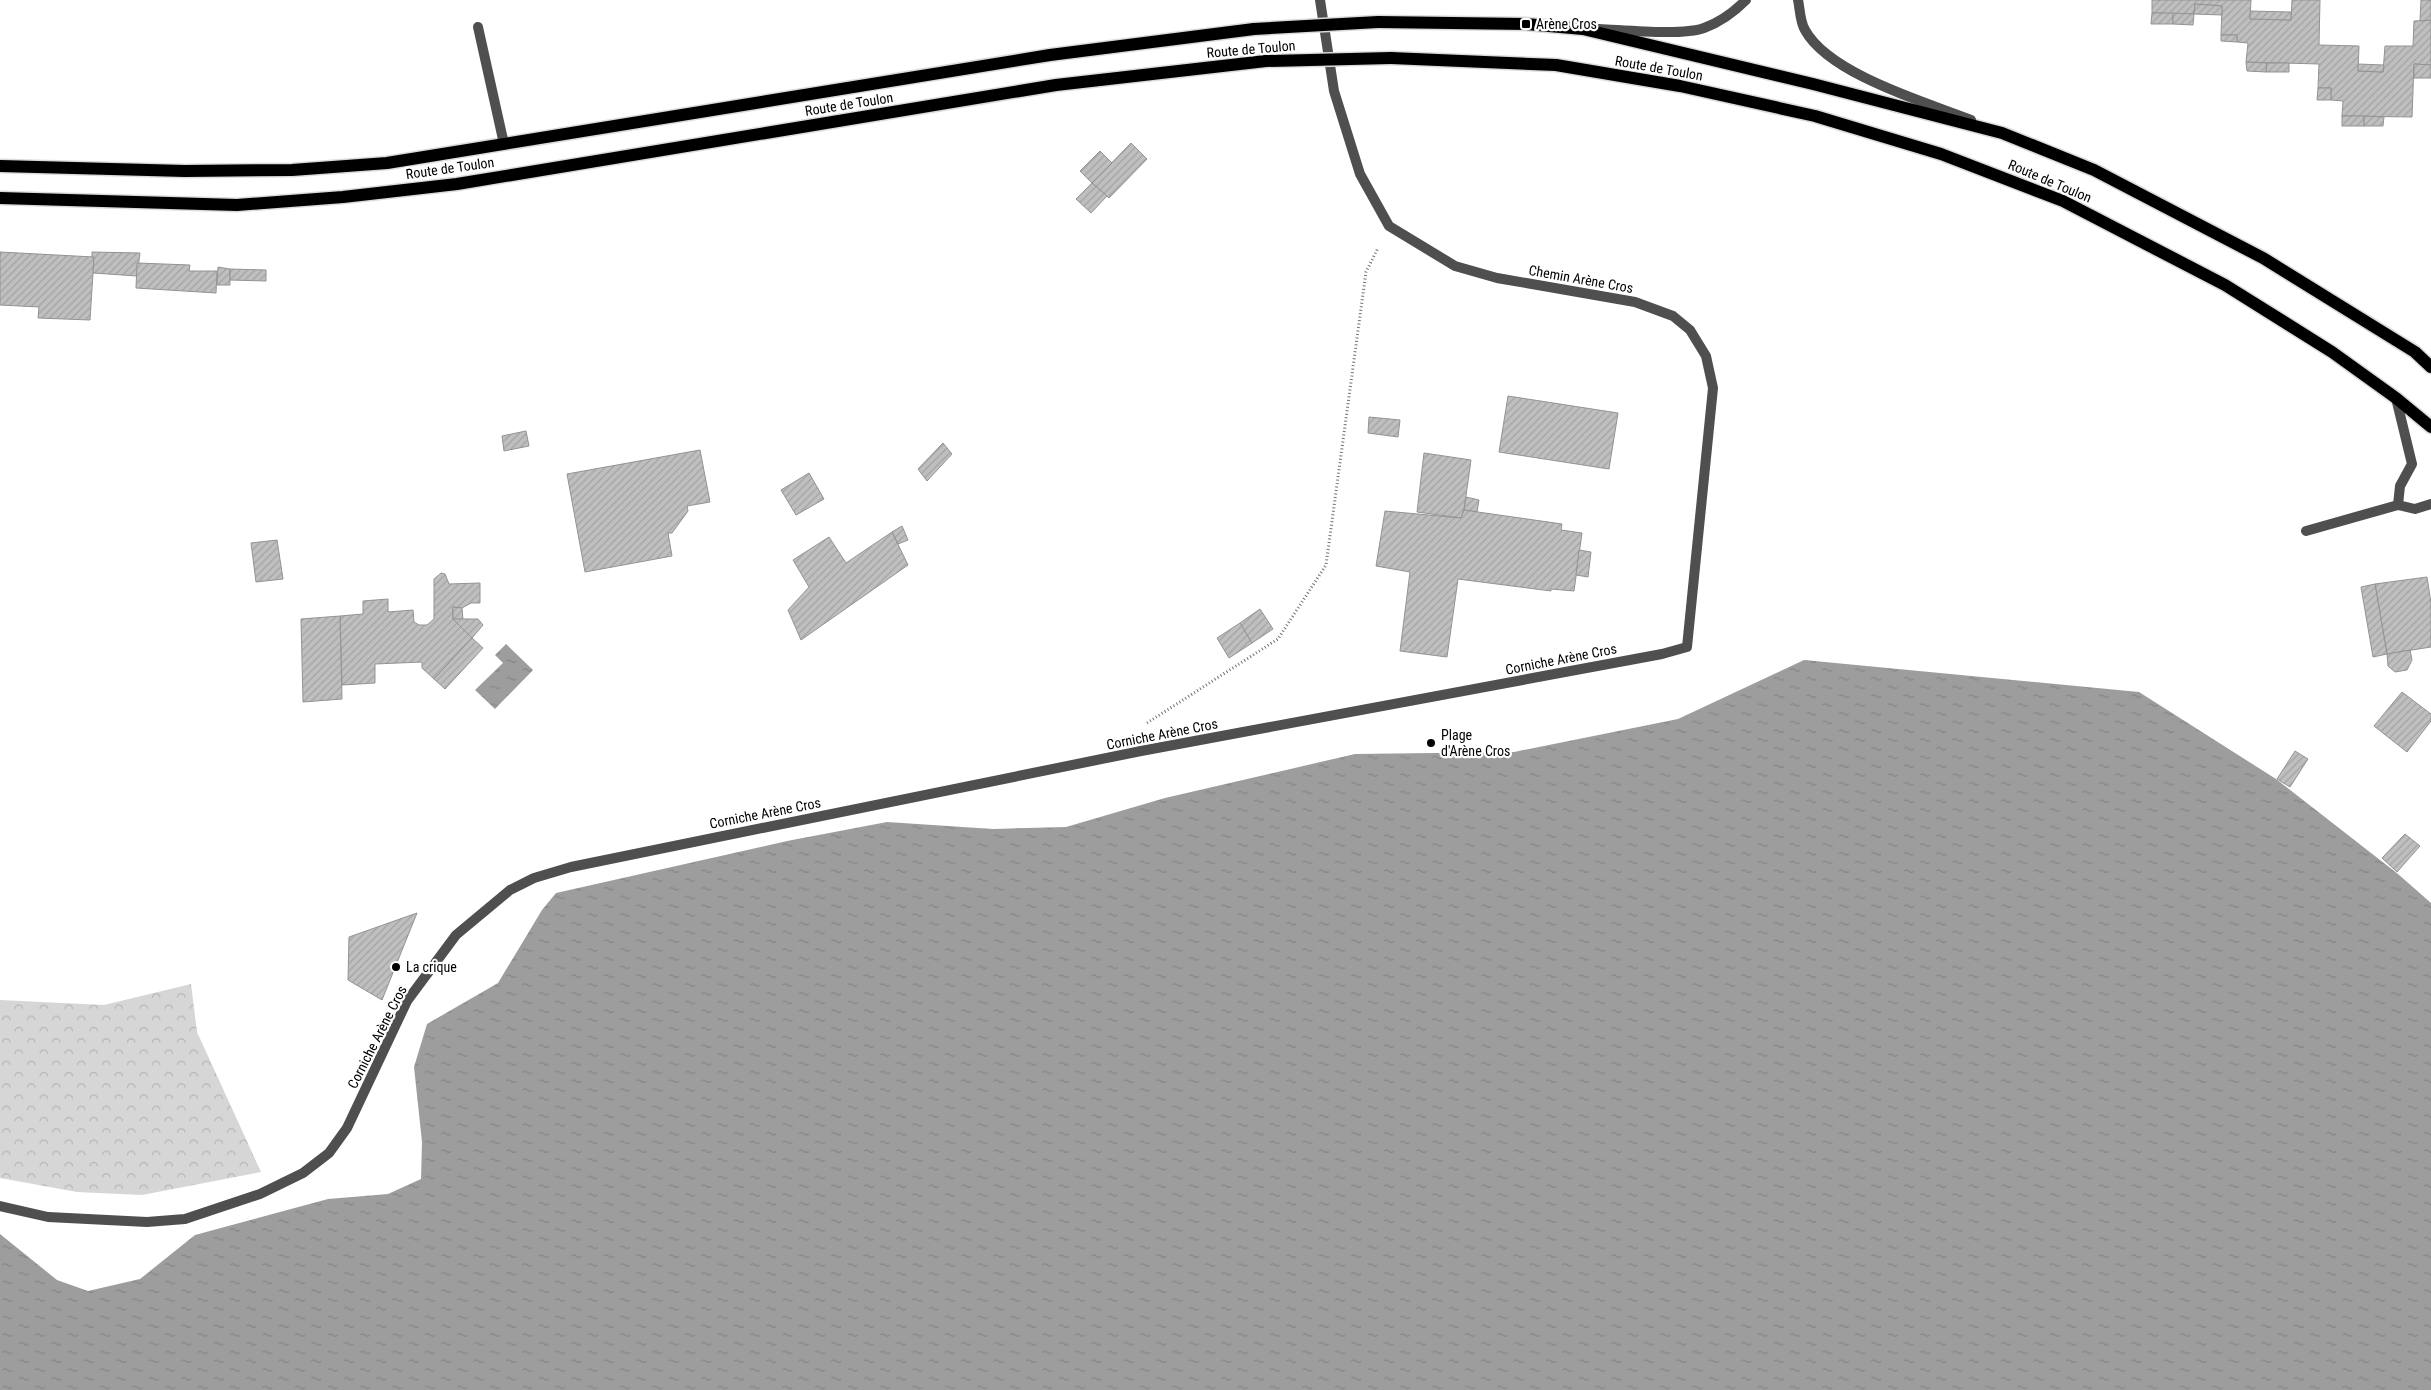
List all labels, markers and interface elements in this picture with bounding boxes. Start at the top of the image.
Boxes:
place label: Arène Cros [1536,16,1597,32]
marker: Arène Cros [1520,18,1532,30]
street label: Route de Toulon [1206,37,1296,61]
street label: Route de Toulon [1614,52,1704,84]
street label: Route de Toulon [804,89,894,119]
street label: Route de Toulon [405,154,495,182]
street label: Route de Toulon [2006,156,2094,206]
street label: Chemin Arène Cros [1528,262,1634,296]
street label: Corniche Arène Cros [1504,640,1618,678]
street label: Corniche Arène Cros [1105,715,1219,753]
place label: Plage d'Arène Cros [1441,727,1510,759]
marker: Plage d'Arène Cros [1425,737,1437,749]
street label: Corniche Arène Cros [708,794,822,832]
place label: La crique [406,959,457,975]
marker: La crique [390,961,402,973]
street label: Corniche Arène Cros [344,983,410,1091]

